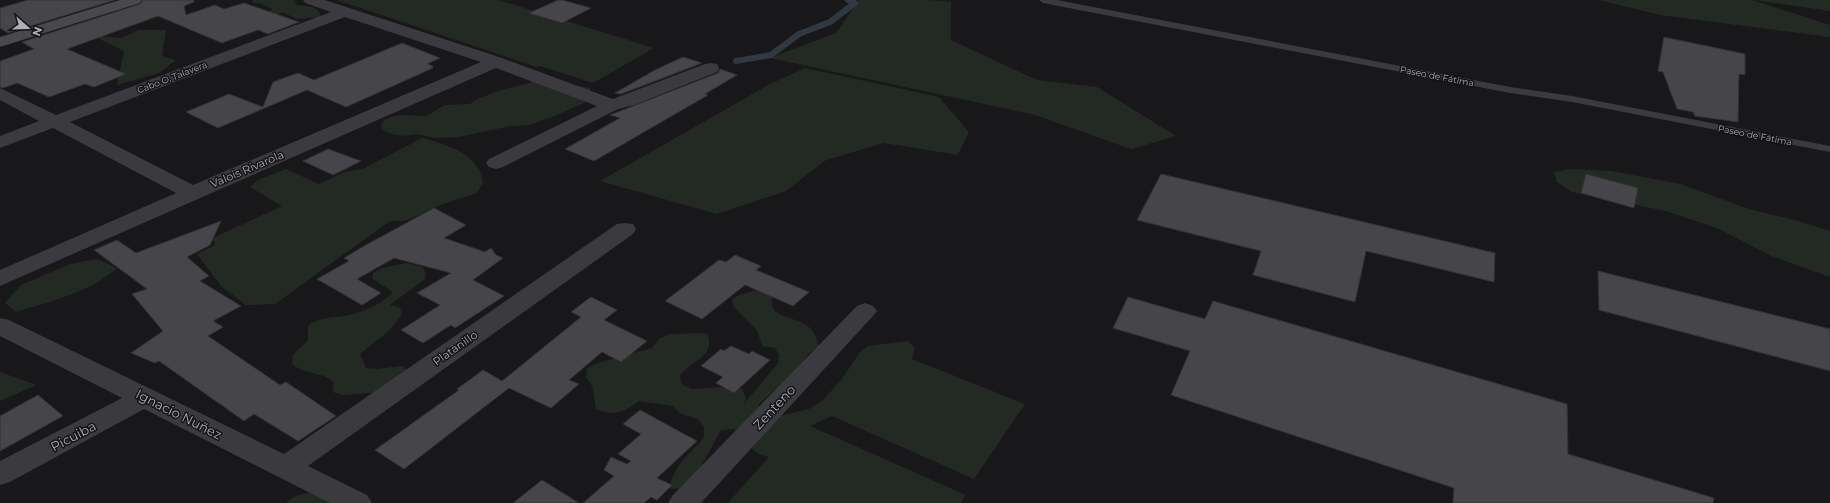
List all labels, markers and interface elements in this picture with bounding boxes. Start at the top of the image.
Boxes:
north arrow [8,8,48,48]
text: N [29,25,45,38]
street label: Cabo O. Talavera [136,59,208,95]
street label: Paseo de Fátima [1399,63,1475,89]
street label: Paseo de Fátima [1717,122,1793,148]
street label: Valois Rivarola [208,147,286,191]
street label: Platanillo [430,327,480,368]
street label: Zenteno [749,382,799,432]
street label: Ignacio Nuñez [133,386,225,443]
street label: Picuiba [48,417,98,455]

